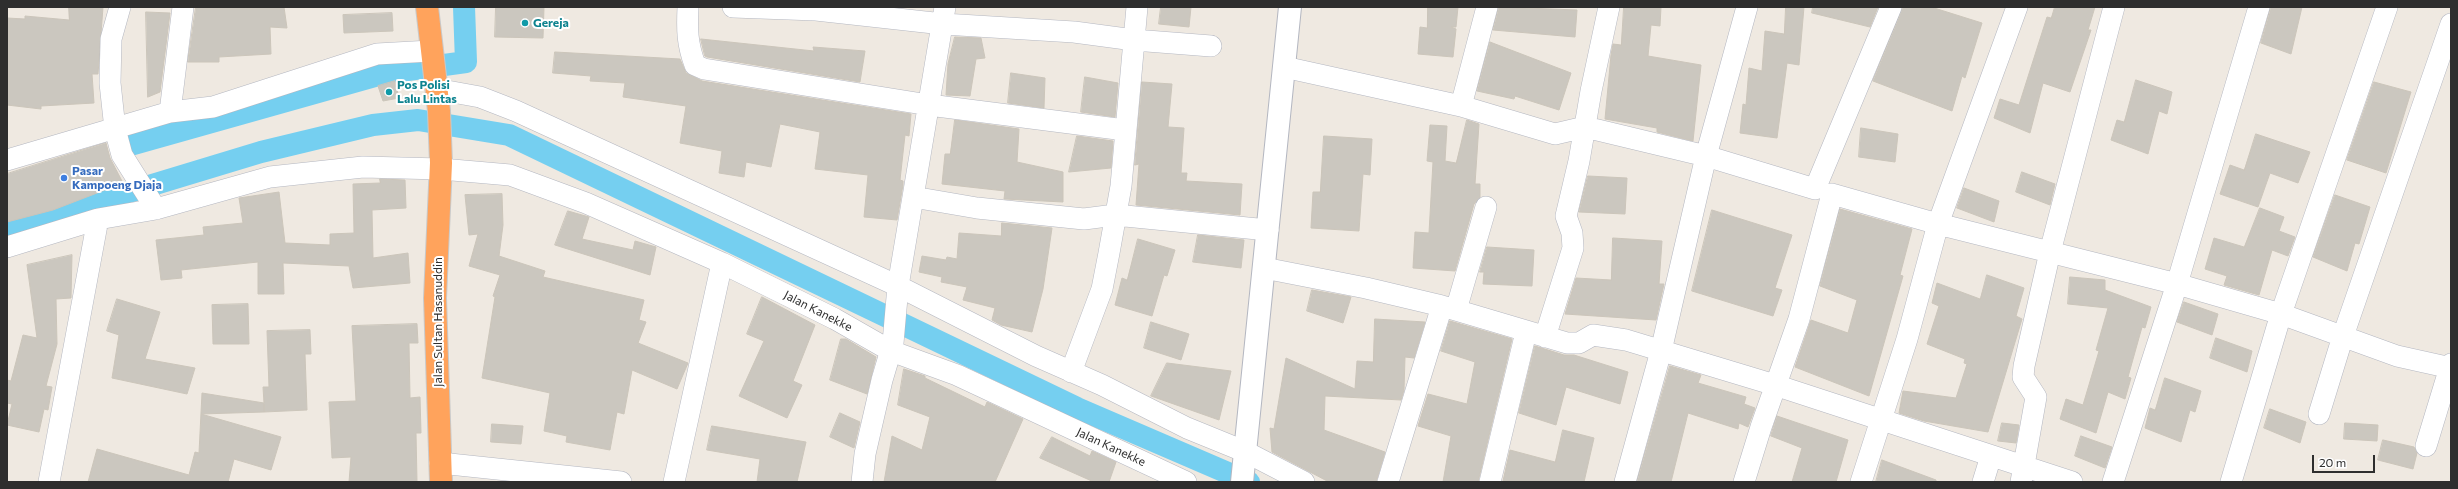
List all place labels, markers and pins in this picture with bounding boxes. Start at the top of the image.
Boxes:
place label: Gereja [533,16,569,30]
marker: Gereja [520,18,530,28]
place label: Pos Polisi Lalu Lintas [397,78,457,106]
marker: Pos Polisi Lalu Lintas [384,87,394,97]
place label: Pasar Kampoeng Djaja [72,164,162,192]
marker: Pasar Kampoeng Djaja [59,173,69,183]

